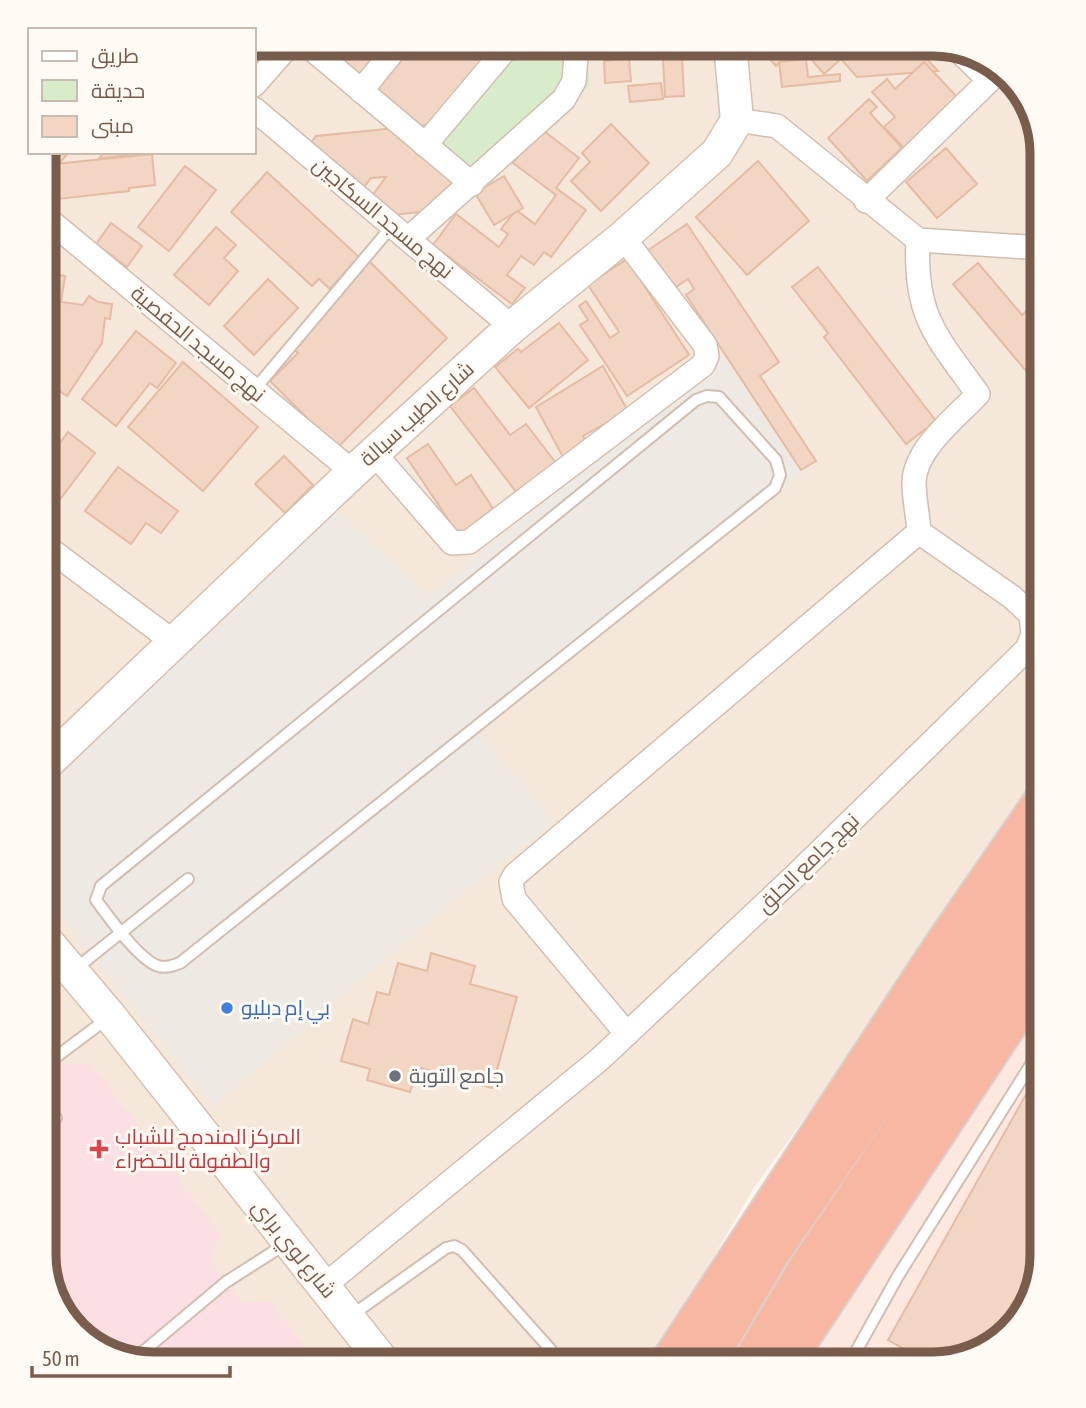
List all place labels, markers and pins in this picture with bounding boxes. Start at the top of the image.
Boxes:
place label: بي إم دبليو [241,995,330,1024]
marker: بي إم دبليو [219,1000,235,1016]
place label: جامع التوبة [409,1063,504,1090]
marker: جامع التوبة [387,1068,403,1084]
place label: المركز المندمج للشباب والطفولة بالخضراء [115,1124,301,1173]
marker: المركز المندمج للشباب والطفولة بالخضراء [89,1139,109,1159]

